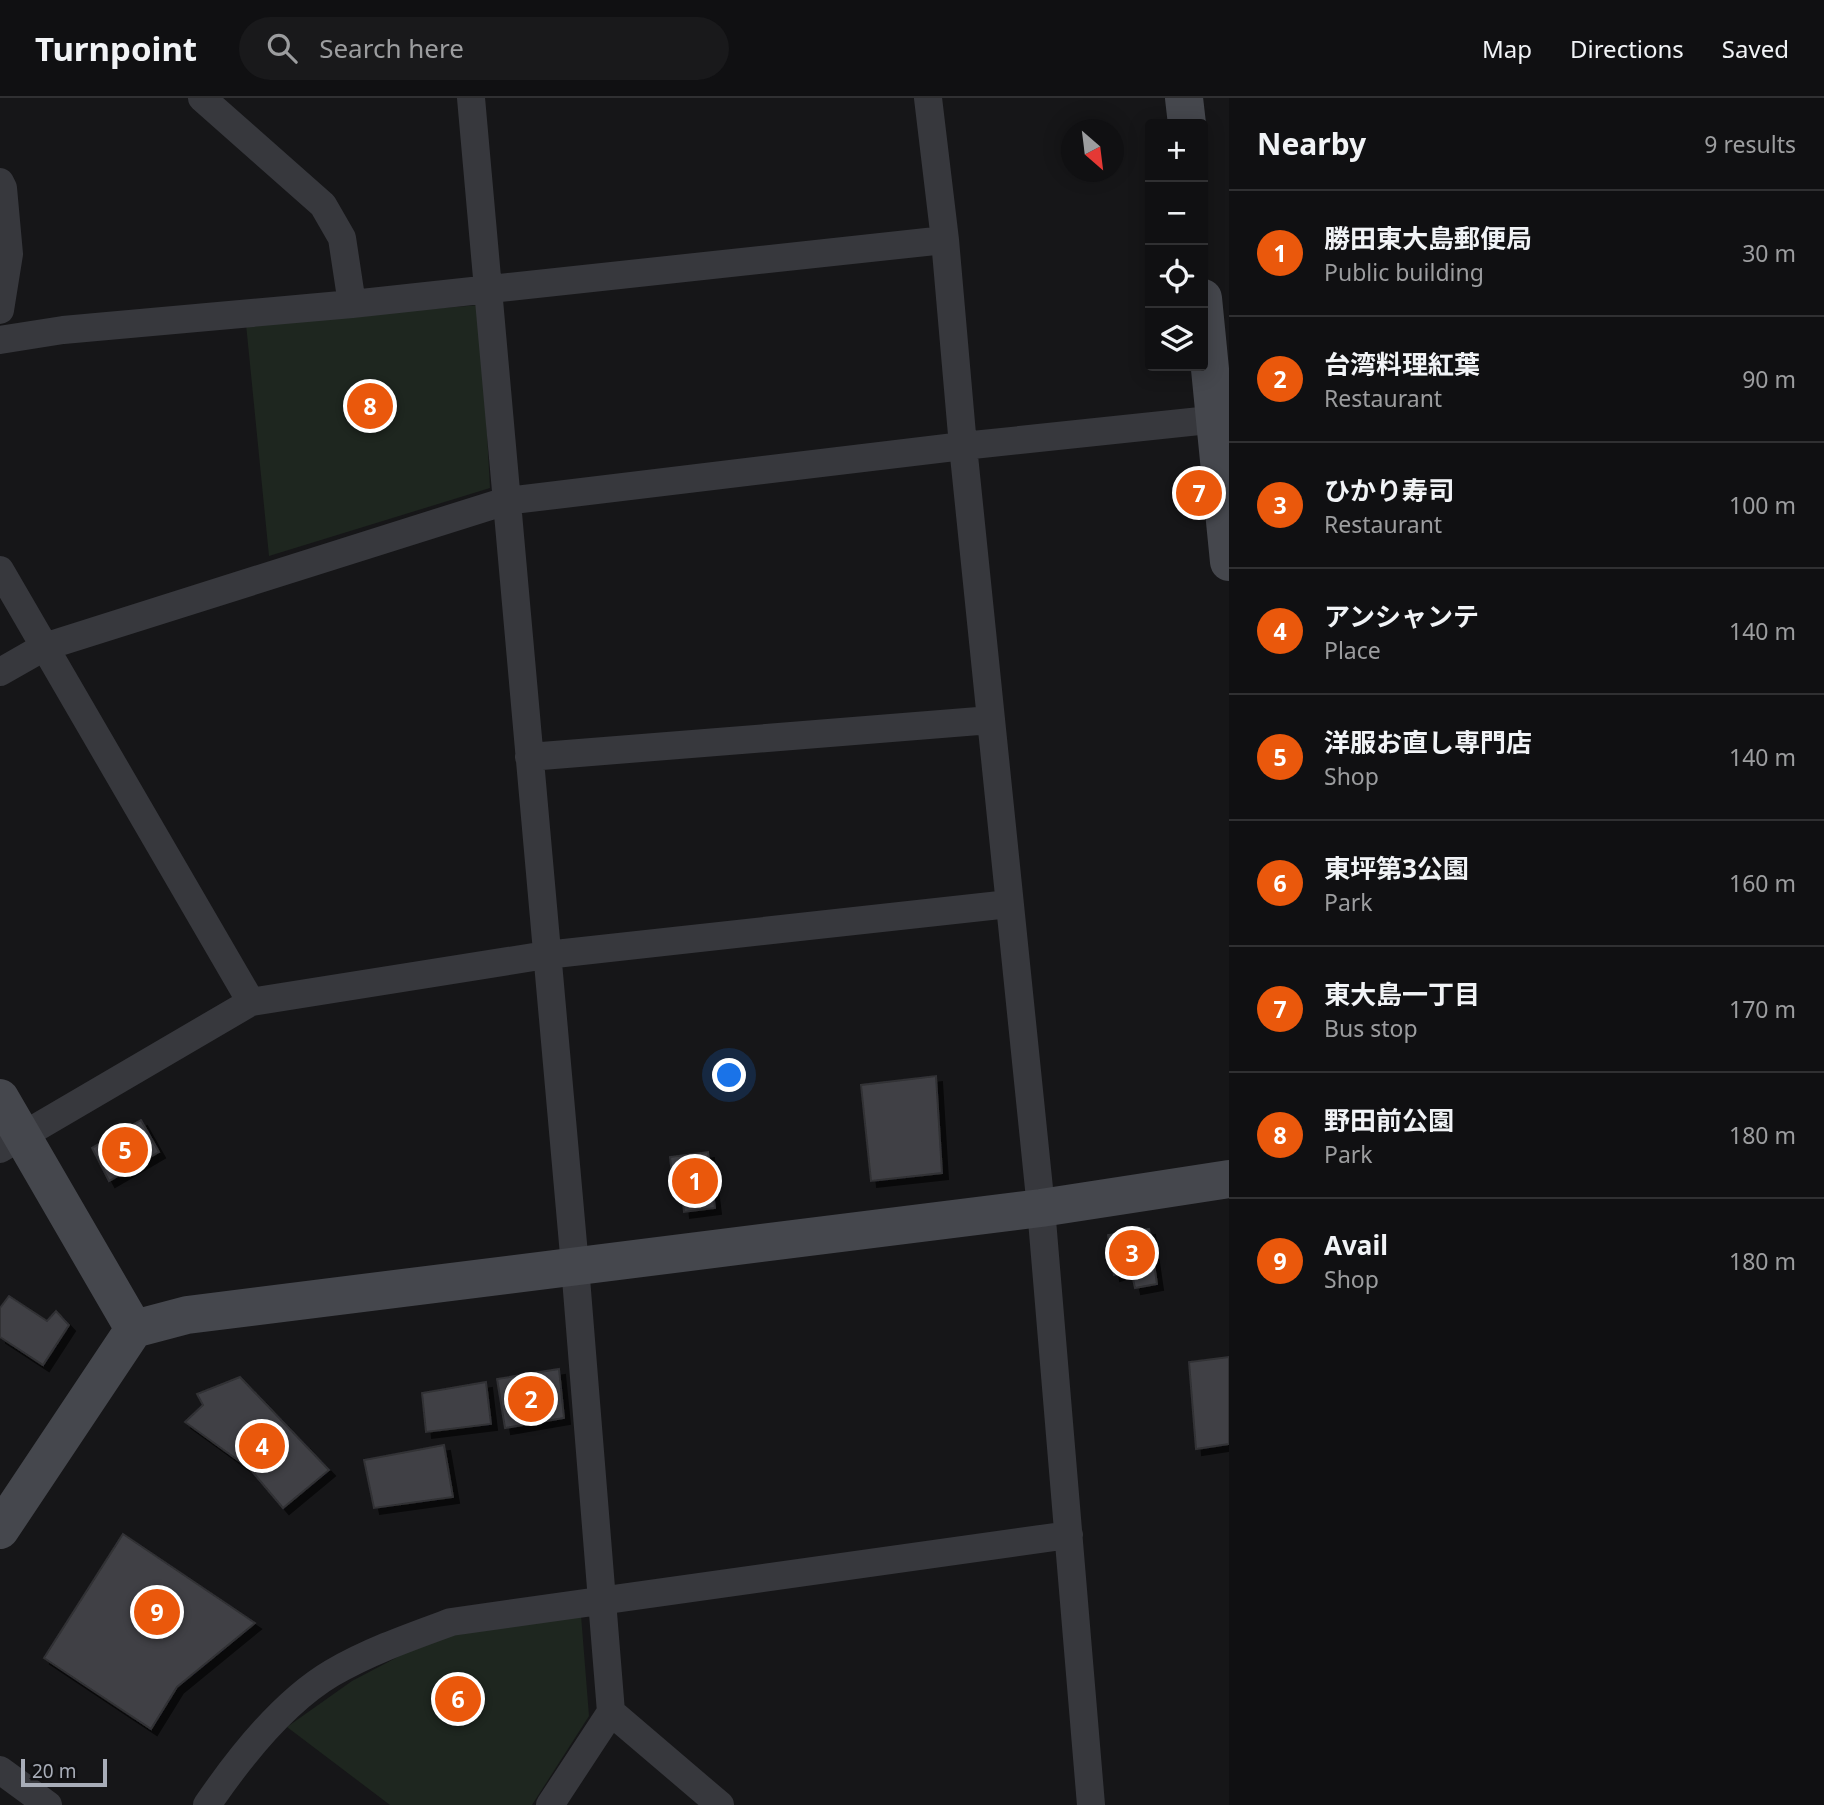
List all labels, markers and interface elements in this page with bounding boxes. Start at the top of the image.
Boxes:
search box [239,17,729,80]
text: Turnpoint [35,26,197,71]
icon: search [263,29,301,67]
text: Search here [319,30,464,66]
text: Map [1482,32,1532,65]
text: Directions [1570,32,1684,65]
text: Saved [1722,32,1789,65]
north arrow [1061,119,1124,182]
map controls [1145,119,1208,371]
button: + [1145,119,1208,182]
text: Nearby [1257,123,1366,164]
text: 9 results [1704,128,1796,160]
button: − [1145,182,1208,245]
text: 勝田東大島郵便局 [1324,220,1532,256]
text: 1 [1273,237,1287,269]
text: 30 m [1742,237,1796,269]
button: locate [1145,245,1208,308]
text: Public building [1324,256,1484,288]
button: layers [1145,308,1208,371]
text: 台湾料理紅葉 [1324,346,1480,382]
text: 2 [1273,363,1287,395]
text: 90 m [1742,363,1796,395]
pin: 8 [347,380,393,432]
text: Restaurant [1324,382,1442,414]
pin: 7 [1176,467,1222,519]
text: ひかり寿司 [1324,472,1454,508]
text: 3 [1273,489,1287,521]
text: 100 m [1729,489,1796,521]
text: Restaurant [1324,508,1442,540]
text: アンシャンテ [1324,598,1479,634]
text: 4 [1273,615,1287,647]
text: 140 m [1729,615,1796,647]
text: Place [1324,634,1381,666]
text: 洋服お直し専門店 [1324,724,1532,760]
text: 5 [1273,741,1287,773]
text: 140 m [1729,741,1796,773]
text: Shop [1324,760,1379,792]
text: 東坪第3公園 [1324,850,1469,886]
text: 6 [1273,867,1287,899]
text: 160 m [1729,867,1796,899]
text: Park [1324,886,1373,918]
text: 東大島一丁目 [1324,976,1480,1012]
text: 7 [1273,993,1287,1025]
text: 170 m [1729,993,1796,1025]
text: Bus stop [1324,1012,1418,1044]
your location [712,1058,746,1092]
text: 野田前公園 [1324,1102,1454,1138]
text: 8 [1273,1119,1287,1151]
text: 180 m [1729,1119,1796,1151]
pin: 5 [102,1124,148,1176]
text: Park [1324,1138,1373,1170]
pin: 1 [672,1155,718,1207]
pin: 3 [1109,1227,1155,1279]
text: Avail [1324,1227,1388,1263]
text: 9 [1273,1245,1287,1277]
text: 180 m [1729,1245,1796,1277]
text: Shop [1324,1263,1379,1295]
pin: 2 [508,1373,554,1425]
pin: 4 [239,1420,285,1472]
pin: 9 [134,1586,180,1638]
pin: 6 [435,1673,481,1725]
scale bar [21,1756,107,1788]
text: 20 m [32,1758,76,1784]

